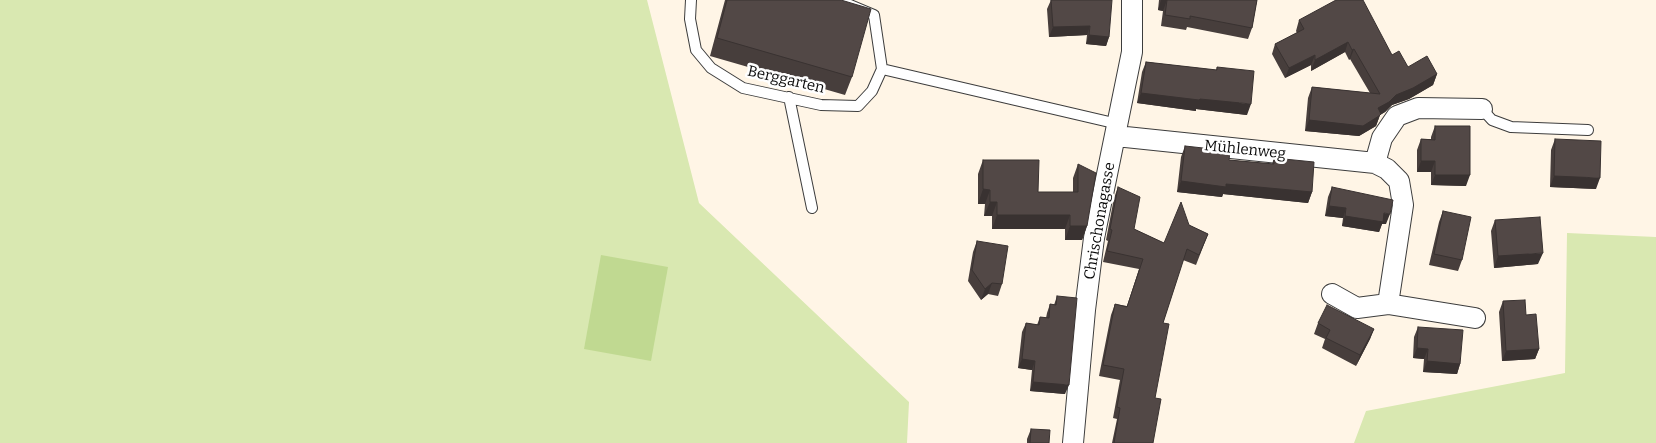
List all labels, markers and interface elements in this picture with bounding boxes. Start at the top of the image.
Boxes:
street label: Berggarten [746,62,826,98]
street label: Mühlenweg [1203,137,1287,163]
street label: Chrischonagasse [1081,161,1119,281]

